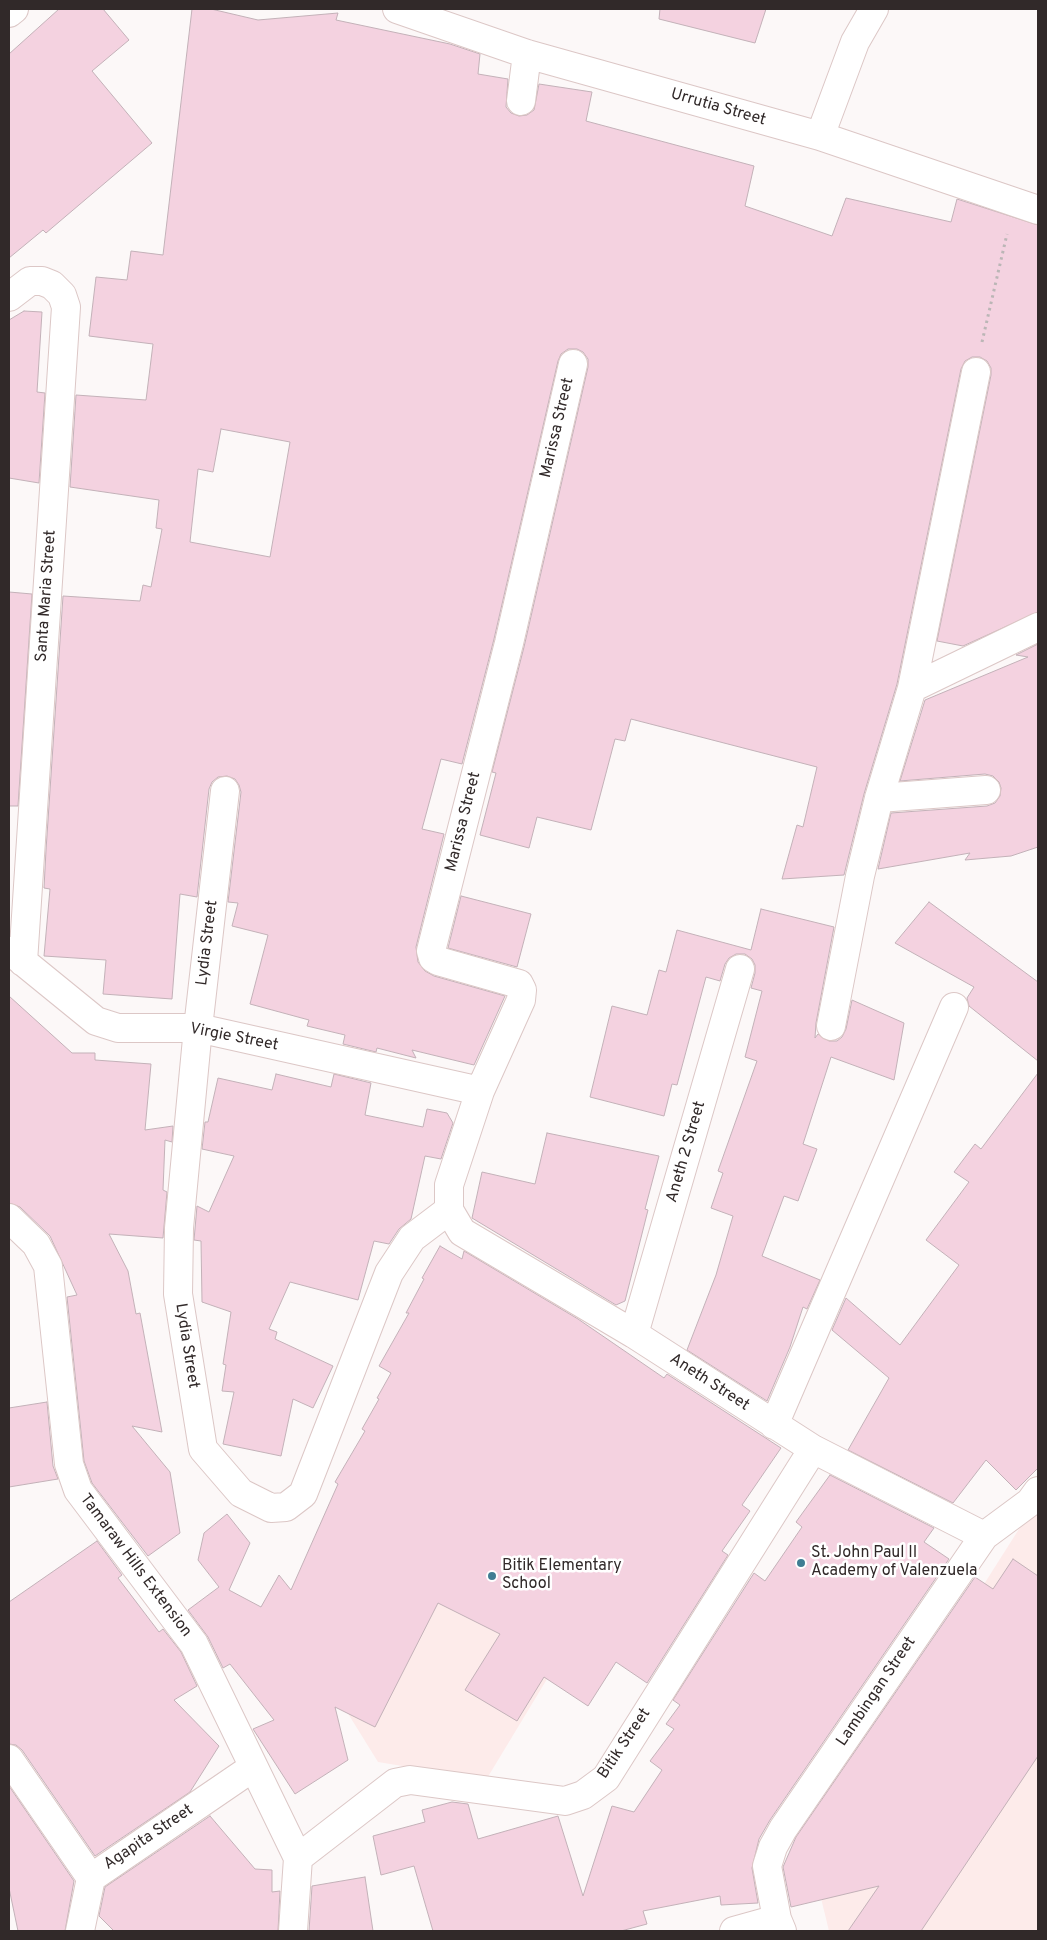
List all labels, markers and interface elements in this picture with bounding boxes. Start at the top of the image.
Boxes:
street label: Urrutia Street [668,85,768,131]
street label: Marissa Street [537,376,579,480]
street label: Santa Maria Street [33,529,61,663]
street label: Marissa Street [442,770,486,874]
street label: Lydia Street [193,899,223,987]
street label: Virgie Street [188,1020,280,1056]
street label: Aneth 2 Street [663,1099,711,1205]
street label: Lydia Street [170,1302,202,1390]
street label: Aneth Street [666,1350,752,1416]
street label: Tamaraw Hills Extension [75,1491,195,1641]
place label: St. John Paul II Academy of Valenzuela [811,1544,977,1582]
place label: Bitik Elementary School [502,1557,622,1595]
marker: St. John Paul II Academy of Valenzuela [795,1557,807,1569]
marker: Bitik Elementary School [486,1570,498,1582]
street label: Lambingan Street [833,1634,921,1750]
street label: Bitik Street [594,1705,656,1783]
street label: Agapita Street [101,1801,197,1875]

